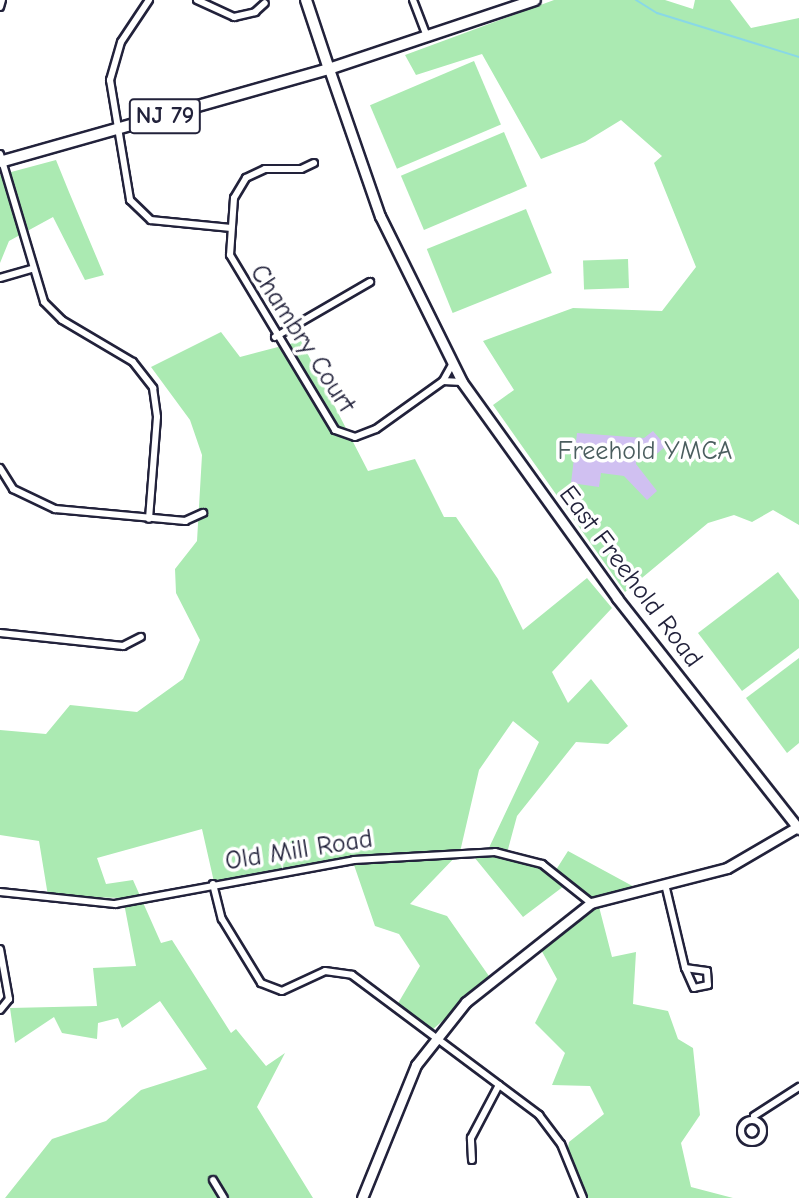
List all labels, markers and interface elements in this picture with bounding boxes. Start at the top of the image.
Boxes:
road number: NJ 79 [128,96,202,136]
street label: Chambry Court [243,259,361,419]
park label: Freehold YMCA [558,436,732,468]
street label: East Freehold Road [552,480,708,674]
street label: Old Mill Road [223,824,375,878]

